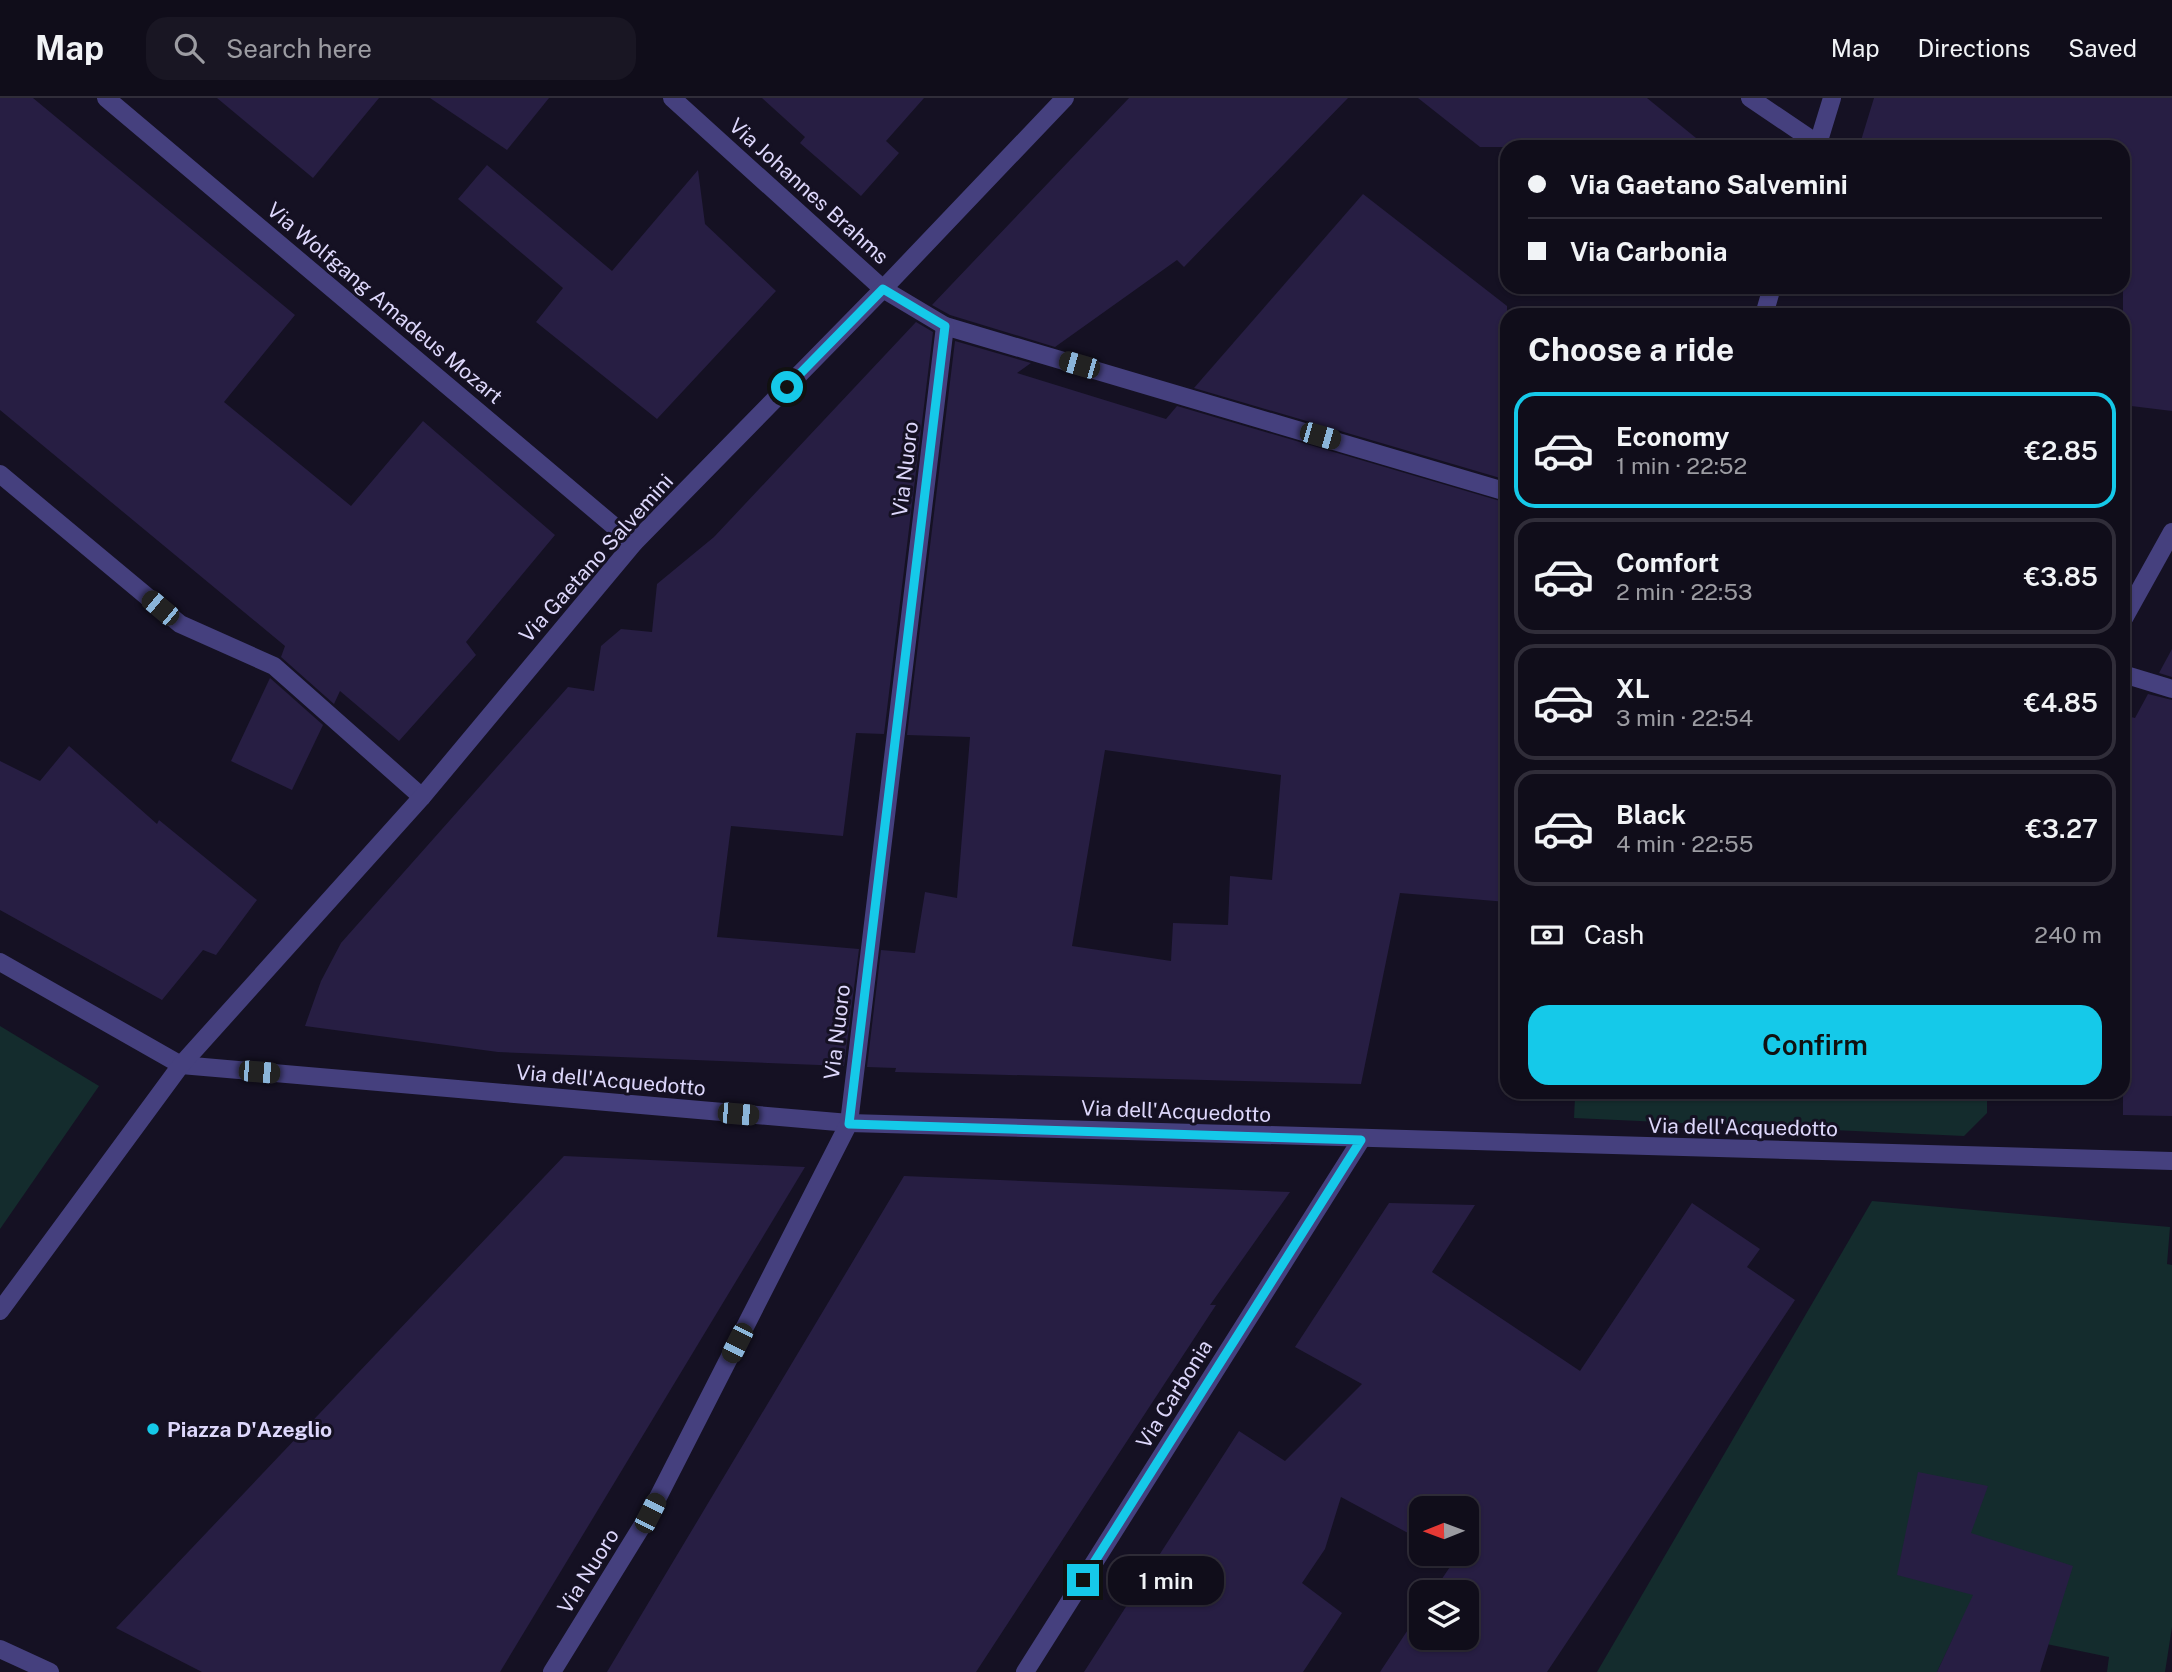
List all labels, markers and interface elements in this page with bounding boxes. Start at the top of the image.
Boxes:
search box [146,17,636,80]
text: Map [35,29,104,67]
icon: search [170,29,208,67]
text: Search here [226,33,372,64]
text: Map [1831,34,1880,62]
text: Directions [1918,34,2030,62]
text: Saved [2068,34,2137,62]
street label: Via Johannes Brahms [724,113,894,269]
text: Via Gaetano Salvemini [1570,169,1848,200]
street label: Via Wolfgang Amadeus Mozart [262,197,508,409]
text: Via Carbonia [1570,236,1727,267]
text: Choose a ride [1528,331,1734,368]
car [1056,349,1103,381]
route start [771,371,803,403]
icon: car [1532,419,1595,482]
street label: Via Nuoro [887,420,923,518]
car [1297,420,1344,452]
text: Economy [1616,421,1729,452]
text: €2.85 [2025,435,2098,466]
text: 1 min · 22:52 [1616,452,1747,479]
street label: Via Gaetano Salvemini [514,469,678,647]
icon: car [1532,545,1595,608]
text: Comfort [1616,547,1719,578]
text: €3.85 [2024,561,2098,592]
text: 2 min · 22:53 [1616,578,1752,605]
car [138,586,183,630]
icon: car [1532,671,1595,734]
text: XL [1616,673,1650,704]
text: €4.85 [2024,687,2098,718]
text: 3 min · 22:54 [1616,704,1753,731]
icon: car [1532,797,1595,860]
text: Black [1616,799,1686,830]
text: €3.27 [2026,813,2098,844]
text: 4 min · 22:55 [1616,830,1753,857]
icon: cash [1528,916,1566,954]
text: Cash [1584,919,1644,950]
text: 240 m [2034,921,2102,948]
street label: Via Nuoro [819,983,855,1081]
button: Confirm [1528,1005,2102,1085]
street label: Via dell'Acquedotto [515,1059,707,1101]
car [238,1060,281,1084]
street label: Via dell'Acquedotto [1080,1095,1272,1127]
car [717,1102,760,1126]
street label: Via dell'Acquedotto [1648,1113,1838,1141]
car [719,1320,756,1366]
street label: Via Carbonia [1131,1335,1217,1453]
place label: Piazza D'Azeglio [167,1417,332,1442]
marker: Piazza D'Azeglio [145,1421,161,1437]
car [632,1490,669,1536]
north arrow [1409,1496,1479,1566]
map controls [1409,1496,1479,1650]
street label: Via Nuoro [552,1524,624,1618]
callout: 1 min [1108,1556,1223,1604]
route end [1067,1564,1099,1596]
text: 1 min [1139,1567,1193,1594]
button: layers [1409,1580,1479,1650]

